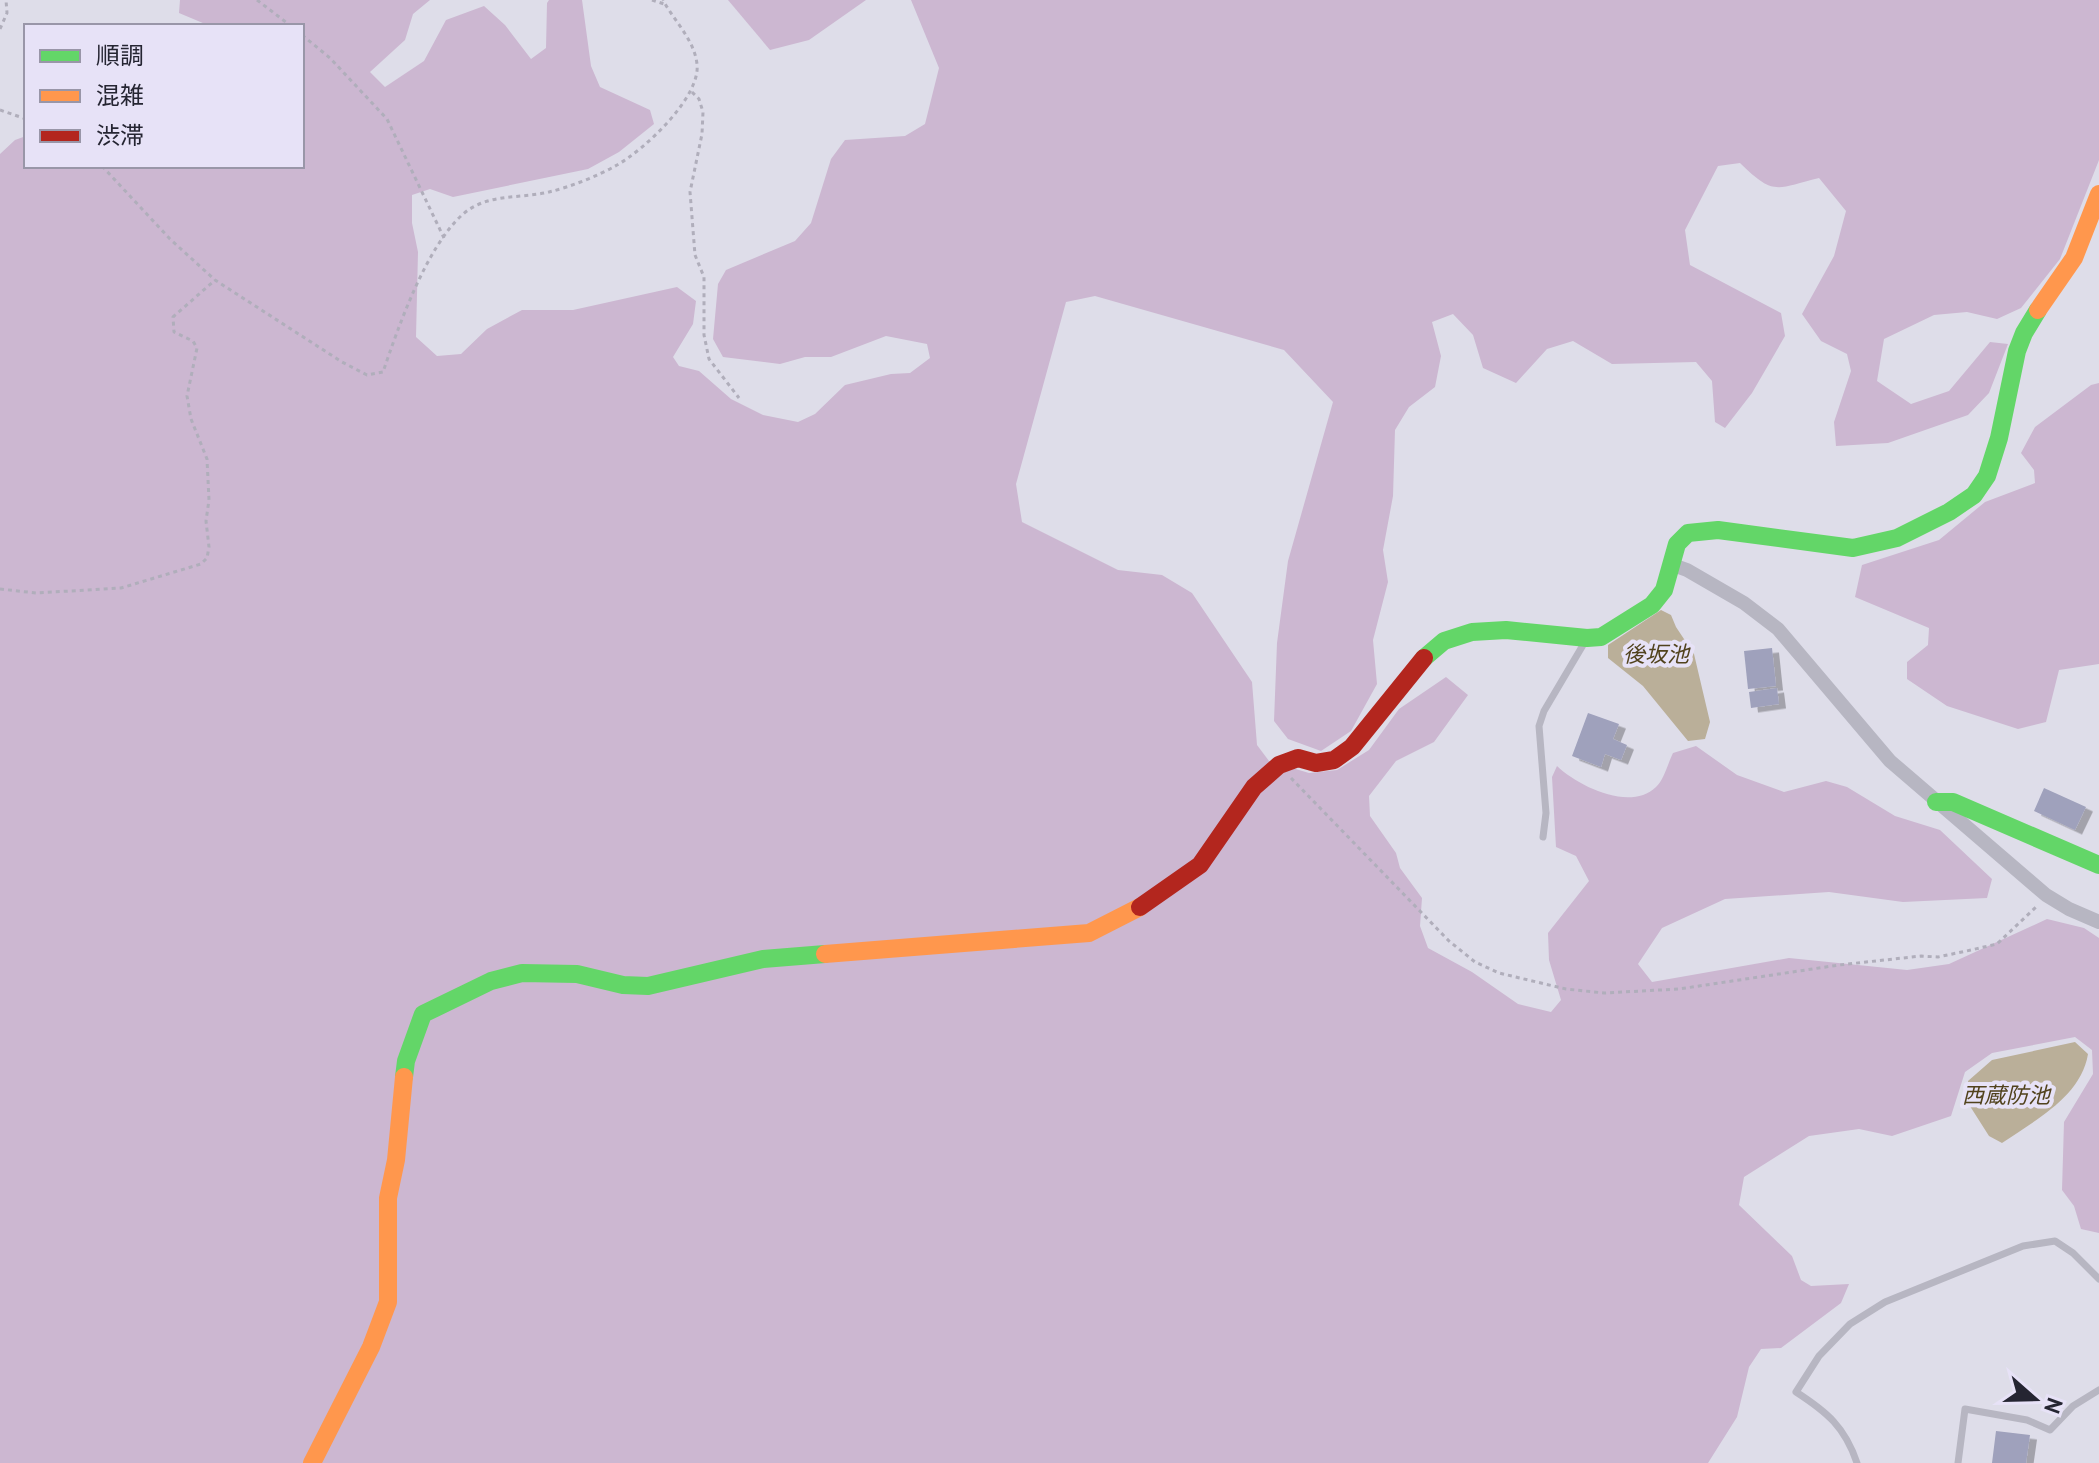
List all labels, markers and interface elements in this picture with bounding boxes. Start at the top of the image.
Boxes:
legend [24,24,304,168]
text: 順調 [96,40,144,71]
text: 混雑 [96,80,144,111]
text: 渋滞 [96,120,144,151]
water label: 後坂池 [1623,640,1691,668]
water label: 西蔵防池 [1962,1081,2052,1109]
north arrow [1995,1359,2075,1439]
text: N [2038,1394,2069,1417]

